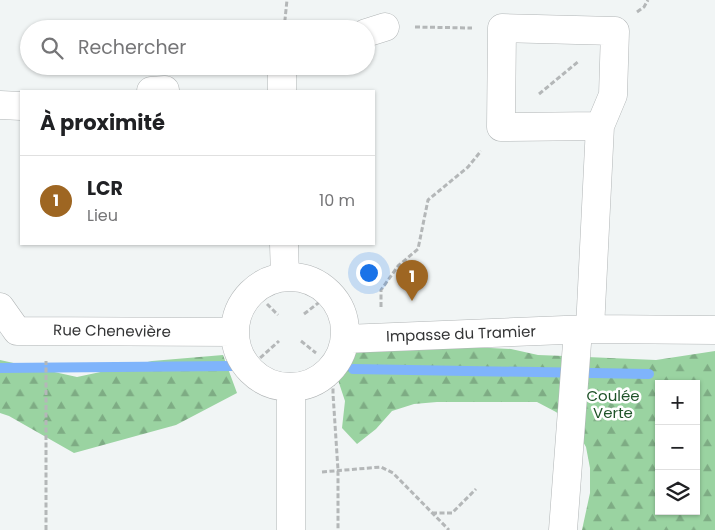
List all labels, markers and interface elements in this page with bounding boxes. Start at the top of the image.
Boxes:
search box [20,20,375,75]
icon: search [38,34,66,62]
text: Rechercher [78,34,186,61]
text: À proximité [40,108,165,137]
text: LCR [87,175,123,202]
text: 1 [53,189,59,212]
text: 10 m [319,189,355,212]
text: Lieu [87,204,118,227]
your location [356,260,382,286]
pin: 1 [396,260,428,301]
street label: Rue Chenevière [53,319,171,342]
street label: Impasse du Tramier [386,320,537,347]
map controls [655,380,700,515]
button: + [655,380,700,425]
park label: Coulée Verte [586,385,640,423]
button: − [655,425,700,470]
button: layers [655,470,700,515]

